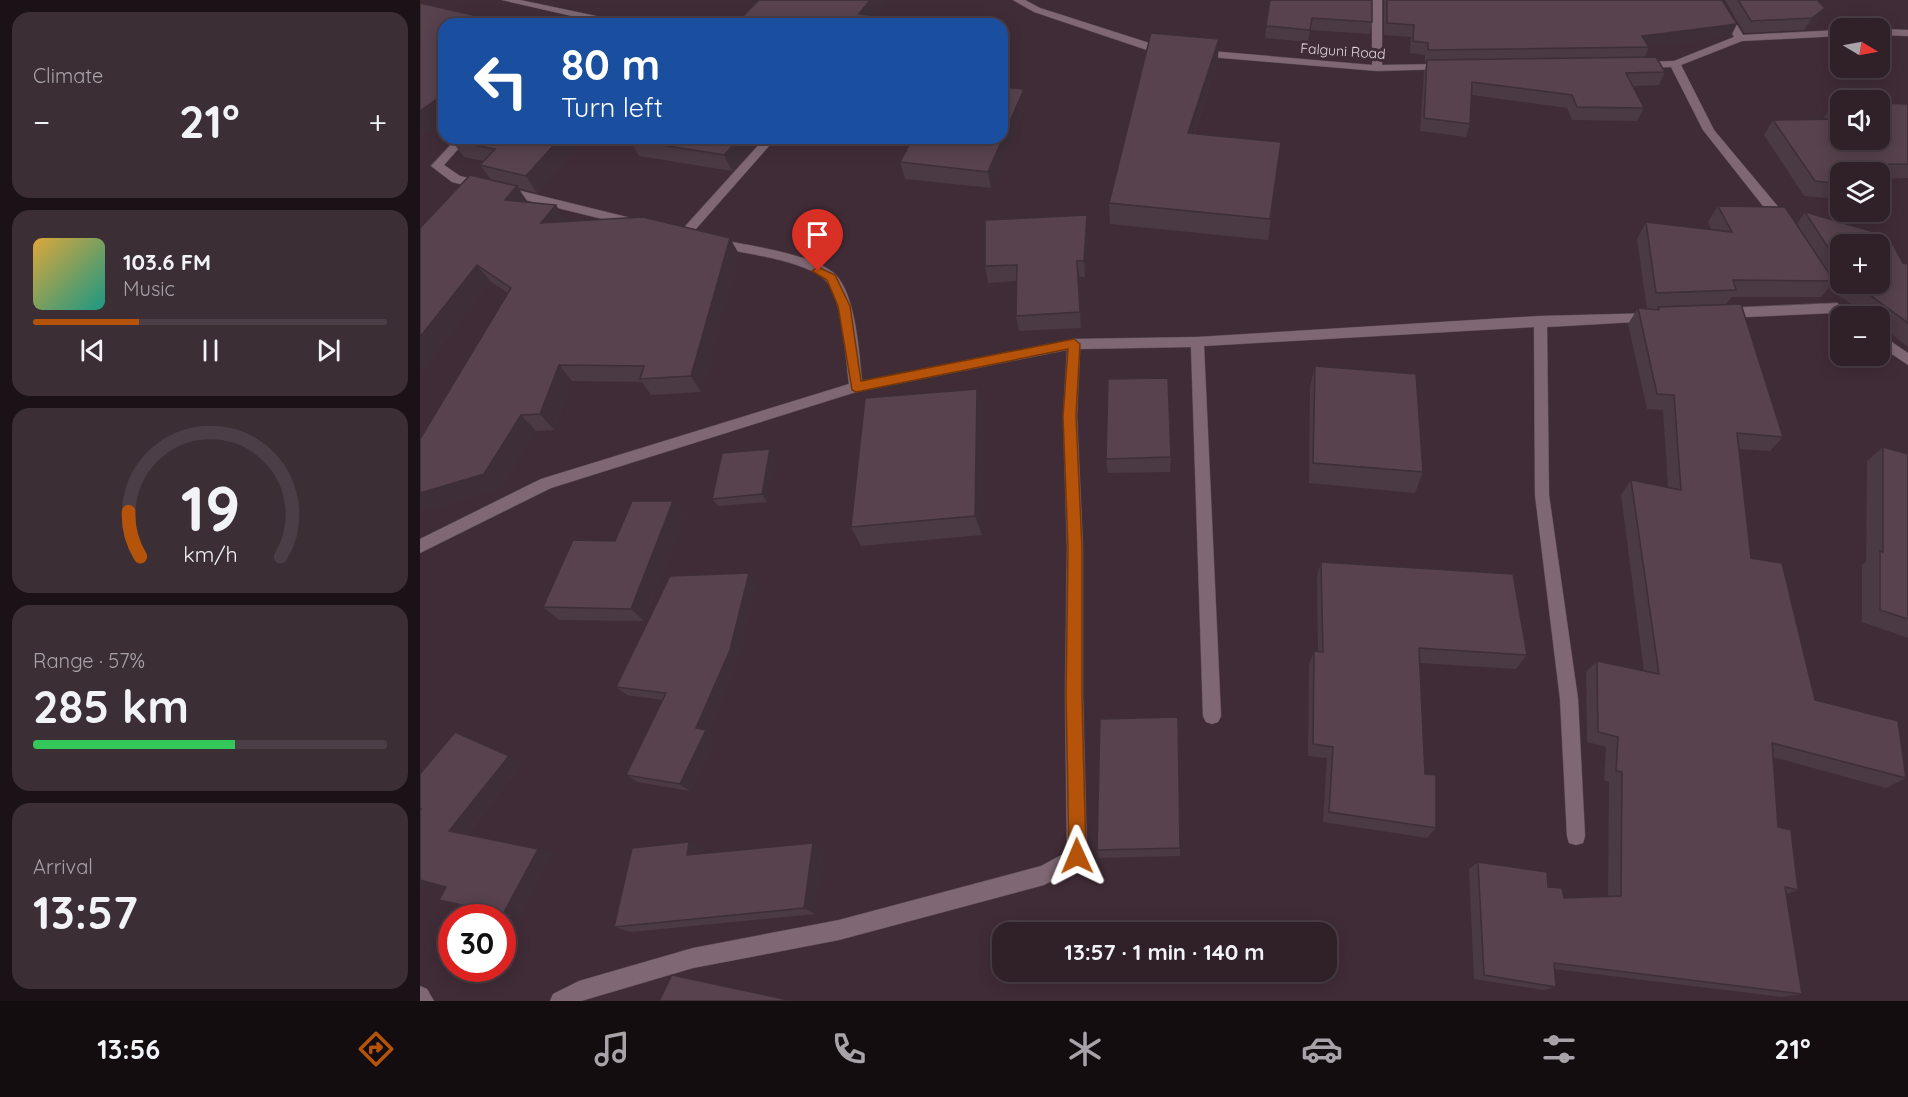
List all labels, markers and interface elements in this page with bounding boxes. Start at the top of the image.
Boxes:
north arrow [1830,18,1890,78]
map controls [1830,18,1890,366]
text: 80 m [561,38,660,91]
street label: Falguni Road [1300,39,1386,63]
icon: left [462,42,540,120]
text: Climate [33,63,103,88]
text: Turn left [561,90,663,124]
button: sound [1830,90,1890,150]
text: 21° [179,93,240,149]
text: − [33,101,50,142]
text: + [368,101,387,142]
button: layers [1830,162,1890,222]
pin [792,209,843,271]
icon: arrive [801,218,834,251]
button: + [1830,234,1890,294]
text: 103.6 FM [123,248,211,276]
text: Music [123,276,175,301]
button: − [1830,306,1890,366]
icon: previous [76,334,109,367]
icon: pause [194,334,227,367]
icon: next [312,334,345,367]
text: 19 [180,470,240,548]
text: km/h [183,542,237,568]
text: Range · 57% [33,648,145,673]
text: 285 km [33,678,189,734]
position arrow [1045,824,1109,888]
text: Arrival [33,854,93,879]
text: 13:57 [33,884,138,940]
speed limit sign: 30 [438,904,516,982]
text: 13:57 · 1 min · 140 m [1064,938,1265,966]
icon: directions [355,1028,397,1070]
icon: music [591,1028,633,1070]
icon: phone [828,1028,870,1070]
icon: climate [1064,1028,1106,1070]
icon: car [1301,1028,1343,1070]
icon: filters [1538,1028,1580,1070]
text: 13:56 [97,1032,160,1066]
text: 21° [1774,1032,1811,1066]

